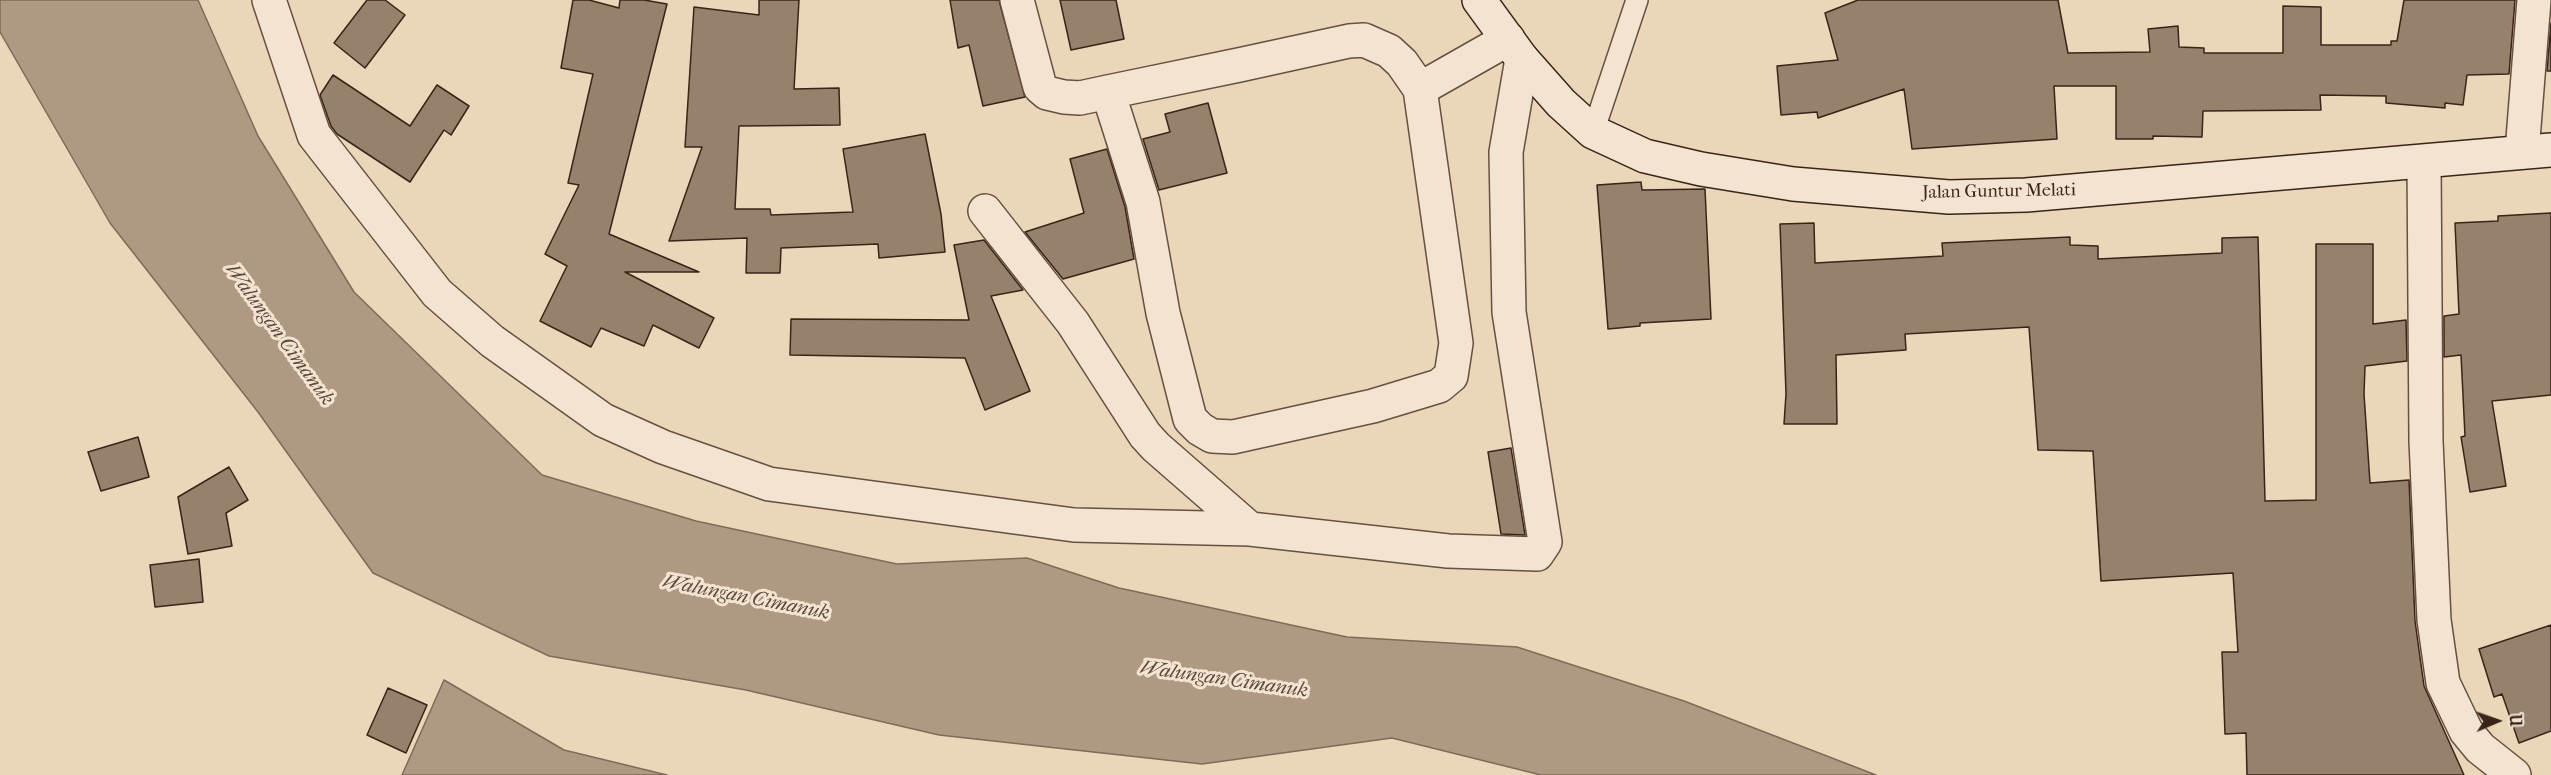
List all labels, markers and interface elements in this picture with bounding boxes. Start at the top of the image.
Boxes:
street label: Jalan Guntur Melati [1922,180,2076,204]
water label: Walungan Cimanuk [219,259,339,411]
water label: Walungan Cimanuk [661,570,831,626]
water label: Walungan Cimanuk [1138,656,1310,704]
north arrow [2467,691,2527,751]
text: U [2506,714,2525,727]

